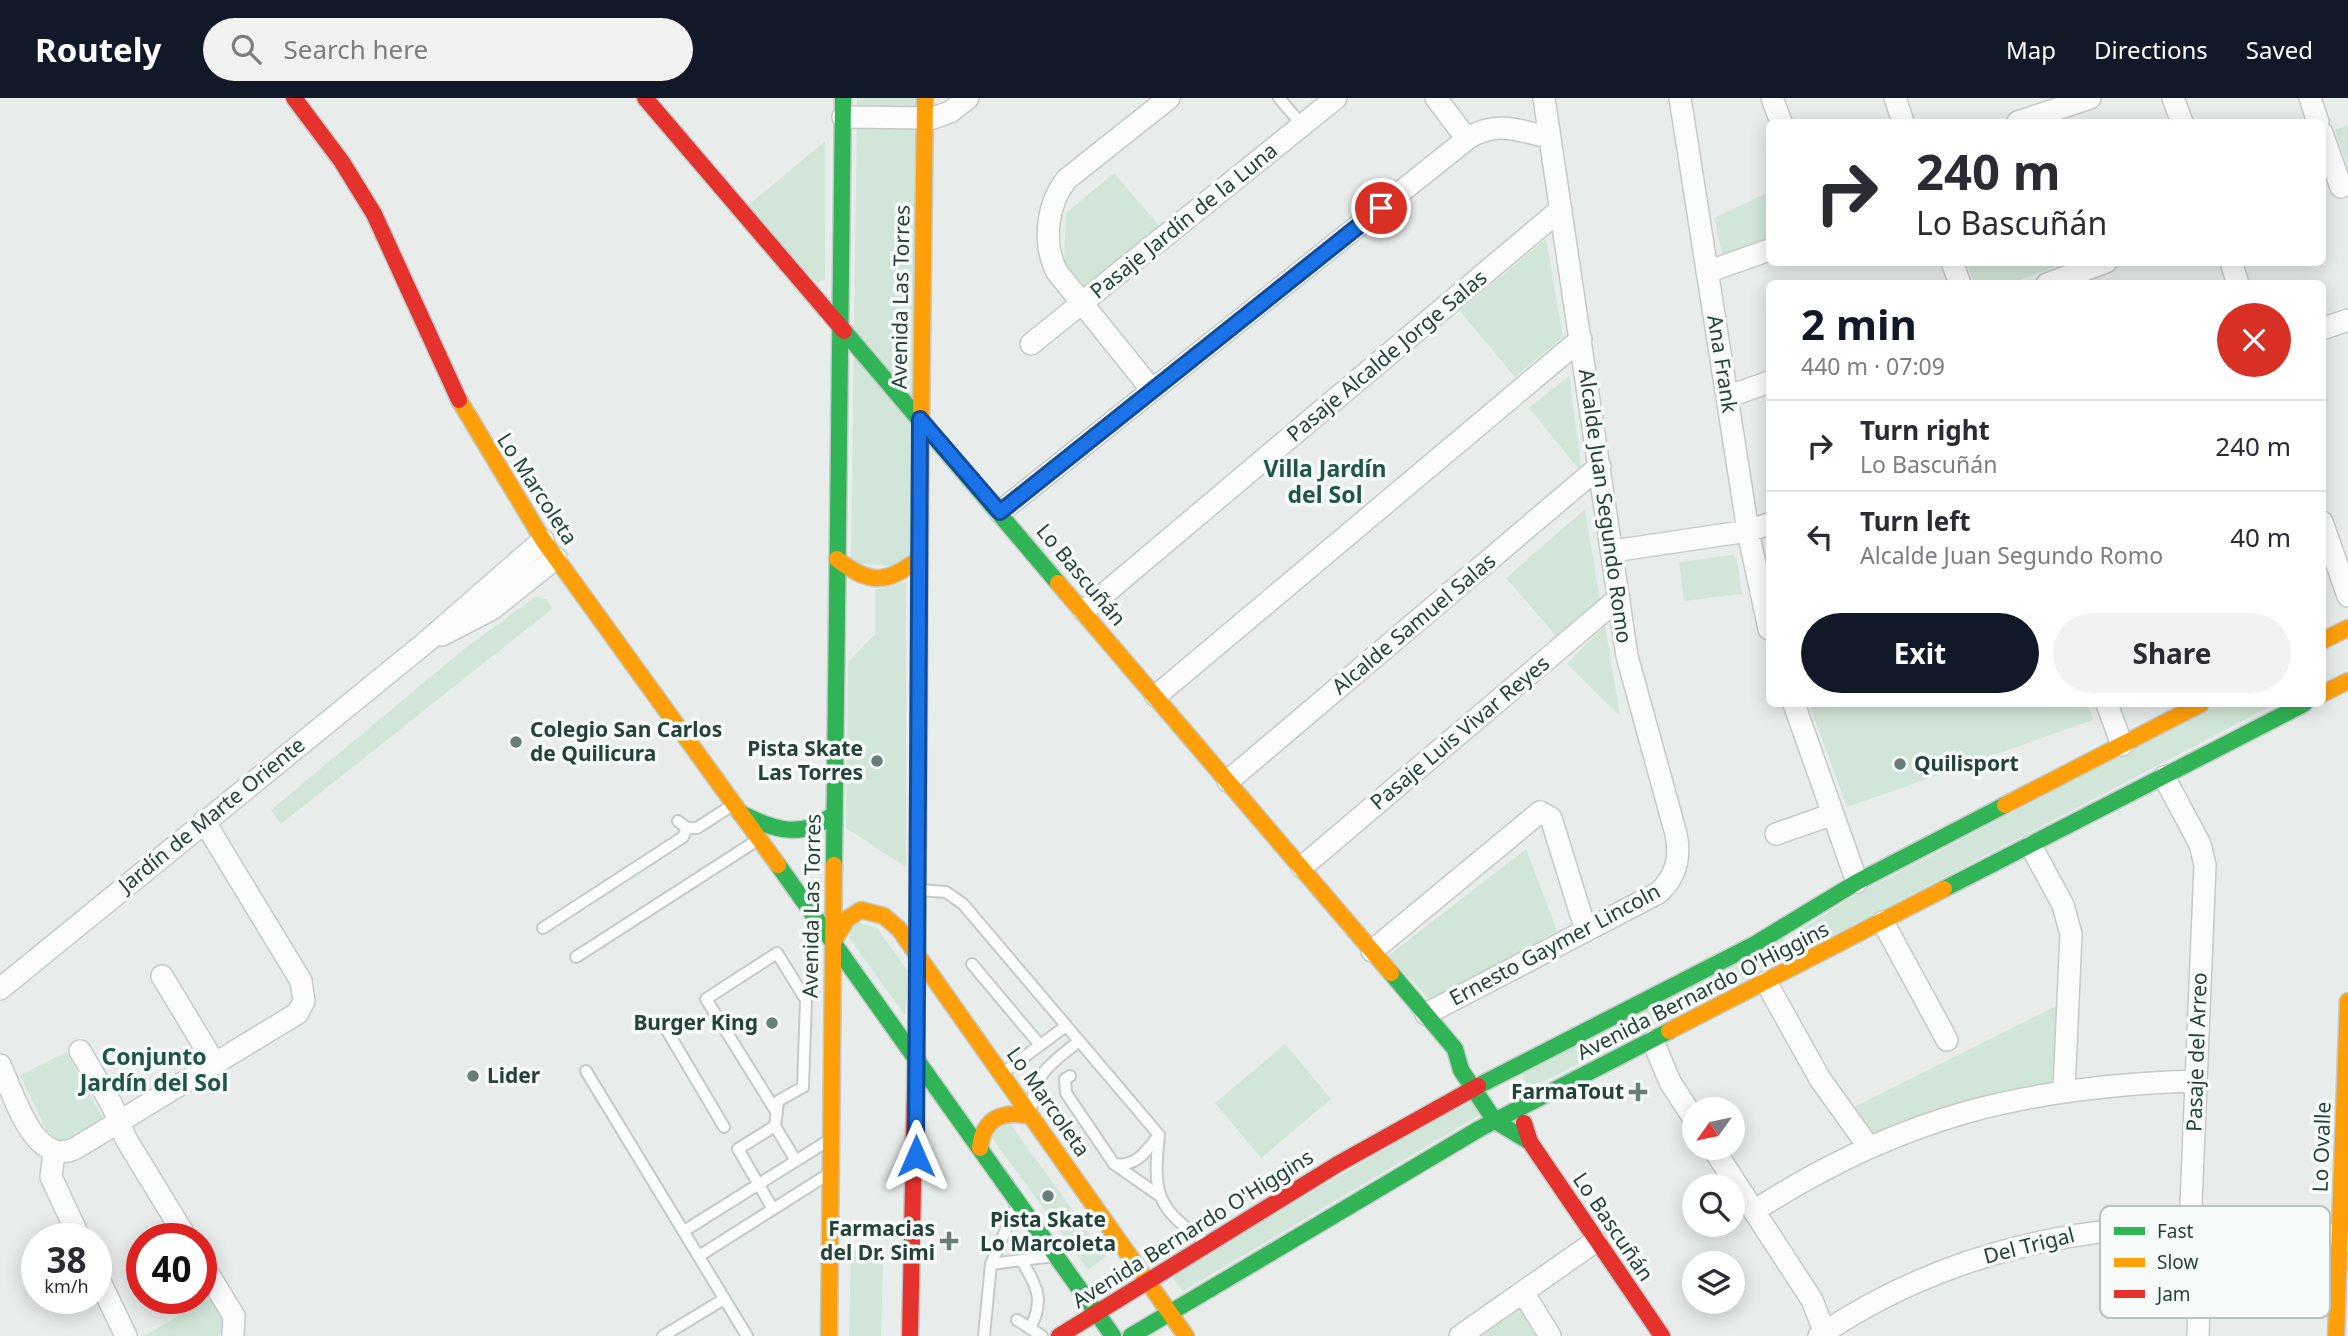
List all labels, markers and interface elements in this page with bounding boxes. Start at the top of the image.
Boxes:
search box [203,18,693,81]
text: Routely [35,27,161,72]
icon: search [227,30,265,68]
text: Search here [283,31,428,67]
text: Map [2006,33,2056,66]
text: Directions [2094,33,2208,66]
text: Saved [2246,33,2313,66]
street label: Pasaje Jardín de la Luna [1084,136,1283,304]
text: 240 m [1916,138,2061,204]
icon: right [1801,147,1892,238]
pin [1351,178,1411,238]
icon: arrive [1362,189,1400,227]
text: Lo Bascuñán [1916,201,2107,244]
street label: Avenida Las Torres [884,204,916,389]
street label: Pasaje Alcalde Jorge Salas [1280,263,1492,447]
text: 2 min [1801,295,1917,352]
button: close [2217,303,2291,377]
street label: Ana Frank [1701,313,1745,416]
text: 440 m · 07:09 [1801,350,1945,382]
street label: Alcalde Juan Segundo Romo [1573,367,1639,645]
text: Turn right [1860,412,1990,448]
street label: Lo Marcoleta [491,427,584,550]
icon: right [1801,427,1839,465]
text: 240 m [2215,428,2291,464]
text: Lo Bascuñán [1860,448,1997,480]
district label: Villa Jardín del Sol [1264,452,1386,510]
text: Turn left [1860,503,1971,539]
street label: Lo Bascuñán [1031,517,1133,631]
icon: left [1801,518,1839,556]
text: 40 m [2230,519,2291,555]
text: Alcalde Juan Segundo Romo [1860,539,2163,571]
street label: Alcalde Samuel Salas [1326,546,1501,700]
button: Exit [1801,613,2039,693]
button: Share [2053,613,2291,693]
street label: Pasaje Luis Vivar Reyes [1364,649,1555,815]
place label: Colegio San Carlos de Quilicura [530,715,722,767]
street label: Jardín de Marte Oriente [111,730,310,899]
marker: Colegio San Carlos de Quilicura [508,734,524,750]
place label: Pista Skate Las Torres [747,734,863,786]
place label: Quilisport [1914,749,2019,777]
marker: Pista Skate Las Torres [869,753,885,769]
marker: Quilisport [1892,756,1908,772]
street label: Avenida Las Torres [795,813,827,998]
street label: Ernesto Gaymer Lincoln [1444,877,1665,1012]
street label: Avenida Bernardo O'Higgins [1572,914,1833,1066]
street label: Pasaje del Arreo [2179,972,2213,1132]
place label: Burger King [633,1008,758,1036]
marker: Burger King [764,1015,780,1031]
district label: Conjunto Jardín del Sol [78,1040,228,1098]
street label: Lo Marcoleta [1001,1041,1097,1162]
place label: Lider [487,1061,541,1089]
marker: Lider [465,1068,481,1084]
place label: FarmaTout [1511,1077,1624,1105]
marker: FarmaTout [1630,1084,1646,1100]
north arrow [1682,1097,1745,1160]
map controls [1682,1097,1745,1314]
street label: Lo Ovalle [2305,1101,2337,1193]
position arrow [879,1119,953,1193]
street label: Avenida Bernardo O'Higgins [1067,1142,1318,1314]
street label: Lo Bascuñán [1567,1167,1661,1286]
button: search [1682,1174,1745,1237]
marker: Pista Skate Lo Marcoleta [1040,1188,1056,1204]
place label: Pista Skate Lo Marcoleta [980,1205,1116,1257]
legend [2100,1206,2330,1318]
place label: Farmacias del Dr. Simi [820,1214,935,1266]
text: Fast [2157,1218,2194,1244]
street label: Del Trigal [1980,1220,2077,1270]
speed limit sign: 40 [126,1223,217,1314]
marker: Farmacias del Dr. Simi [941,1233,957,1249]
text: 38 [46,1236,87,1283]
text: Slow [2157,1249,2198,1275]
button: layers [1682,1251,1745,1314]
text: km/h [44,1274,89,1298]
text: Jam [2155,1281,2191,1307]

